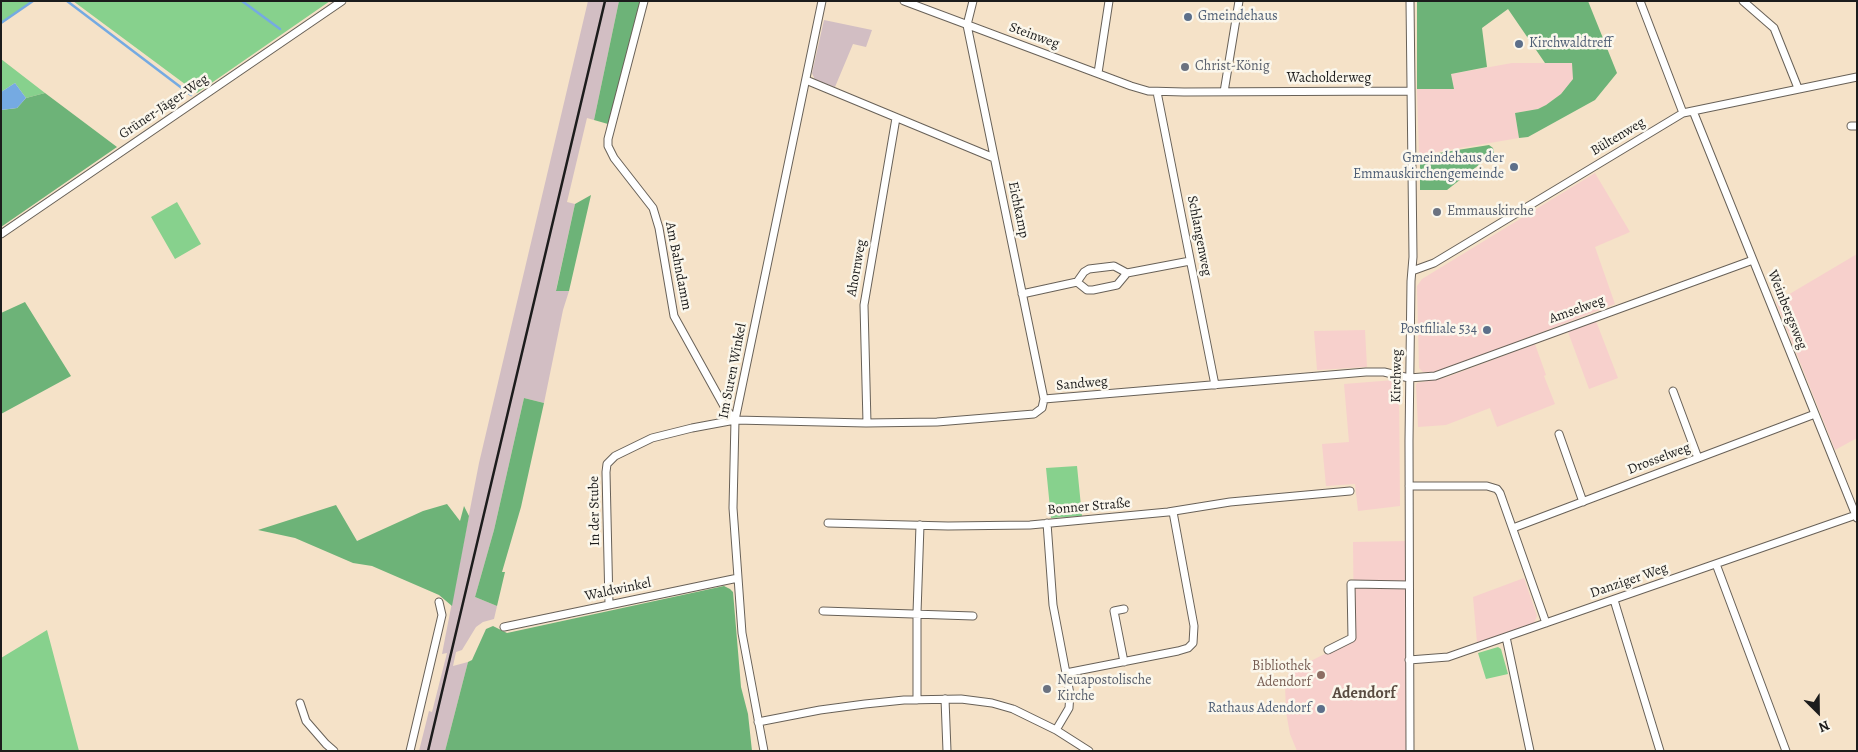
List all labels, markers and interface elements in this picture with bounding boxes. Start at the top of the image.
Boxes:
place label: Gmeindehaus [1198,9,1278,25]
marker: Gmeindehaus [1182,11,1194,23]
street label: Steinweg [1006,19,1062,53]
place label: Kirchwaldtreff [1529,36,1612,52]
marker: Kirchwaldtreff [1513,38,1525,50]
place label: Christ-König [1195,59,1270,75]
marker: Christ-König [1179,61,1191,73]
street label: Grüner-Jäger-Weg [116,71,212,143]
street label: Wacholderweg [1287,71,1371,87]
street label: Bültenweg [1588,114,1648,160]
place label: Gmeindehaus der Emmauskirchengemeinde [1353,151,1504,184]
marker: Gmeindehaus der Emmauskirchengemeinde [1508,161,1520,173]
street label: Eichkamp [1004,180,1032,240]
street label: Schlangenweg [1183,194,1215,278]
place label: Emmauskirche [1447,204,1534,220]
marker: Emmauskirche [1431,206,1443,218]
street label: Am Bahndamm [661,220,695,312]
street label: Ahornweg [844,238,870,298]
street label: Weinbergsweg [1763,268,1811,352]
street label: Amselweg [1547,292,1607,328]
street label: Im Suren Winkel [716,322,750,420]
place label: Postfiliale 534 [1400,322,1477,338]
marker: Postfiliale 534 [1481,324,1493,336]
street label: Kirchweg [1388,349,1406,403]
street label: Sandweg [1056,373,1108,395]
street label: Drosselweg [1625,439,1693,479]
street label: In der Stube [586,476,604,546]
street label: Bonner Straße [1047,495,1131,519]
street label: Danziger Weg [1588,560,1670,602]
street label: Waldwinkel [583,575,653,605]
place label: Bibliothek Adendorf [1252,659,1311,692]
marker: Bibliothek Adendorf [1315,669,1327,681]
place label: Neuapostolische Kirche [1057,673,1151,706]
marker: Neuapostolische Kirche [1041,683,1053,695]
district label: Adendorf [1332,684,1396,704]
north arrow [1793,687,1843,737]
place label: Rathaus Adendorf [1208,701,1311,717]
marker: Rathaus Adendorf [1315,703,1327,715]
text: N [1816,716,1832,737]

